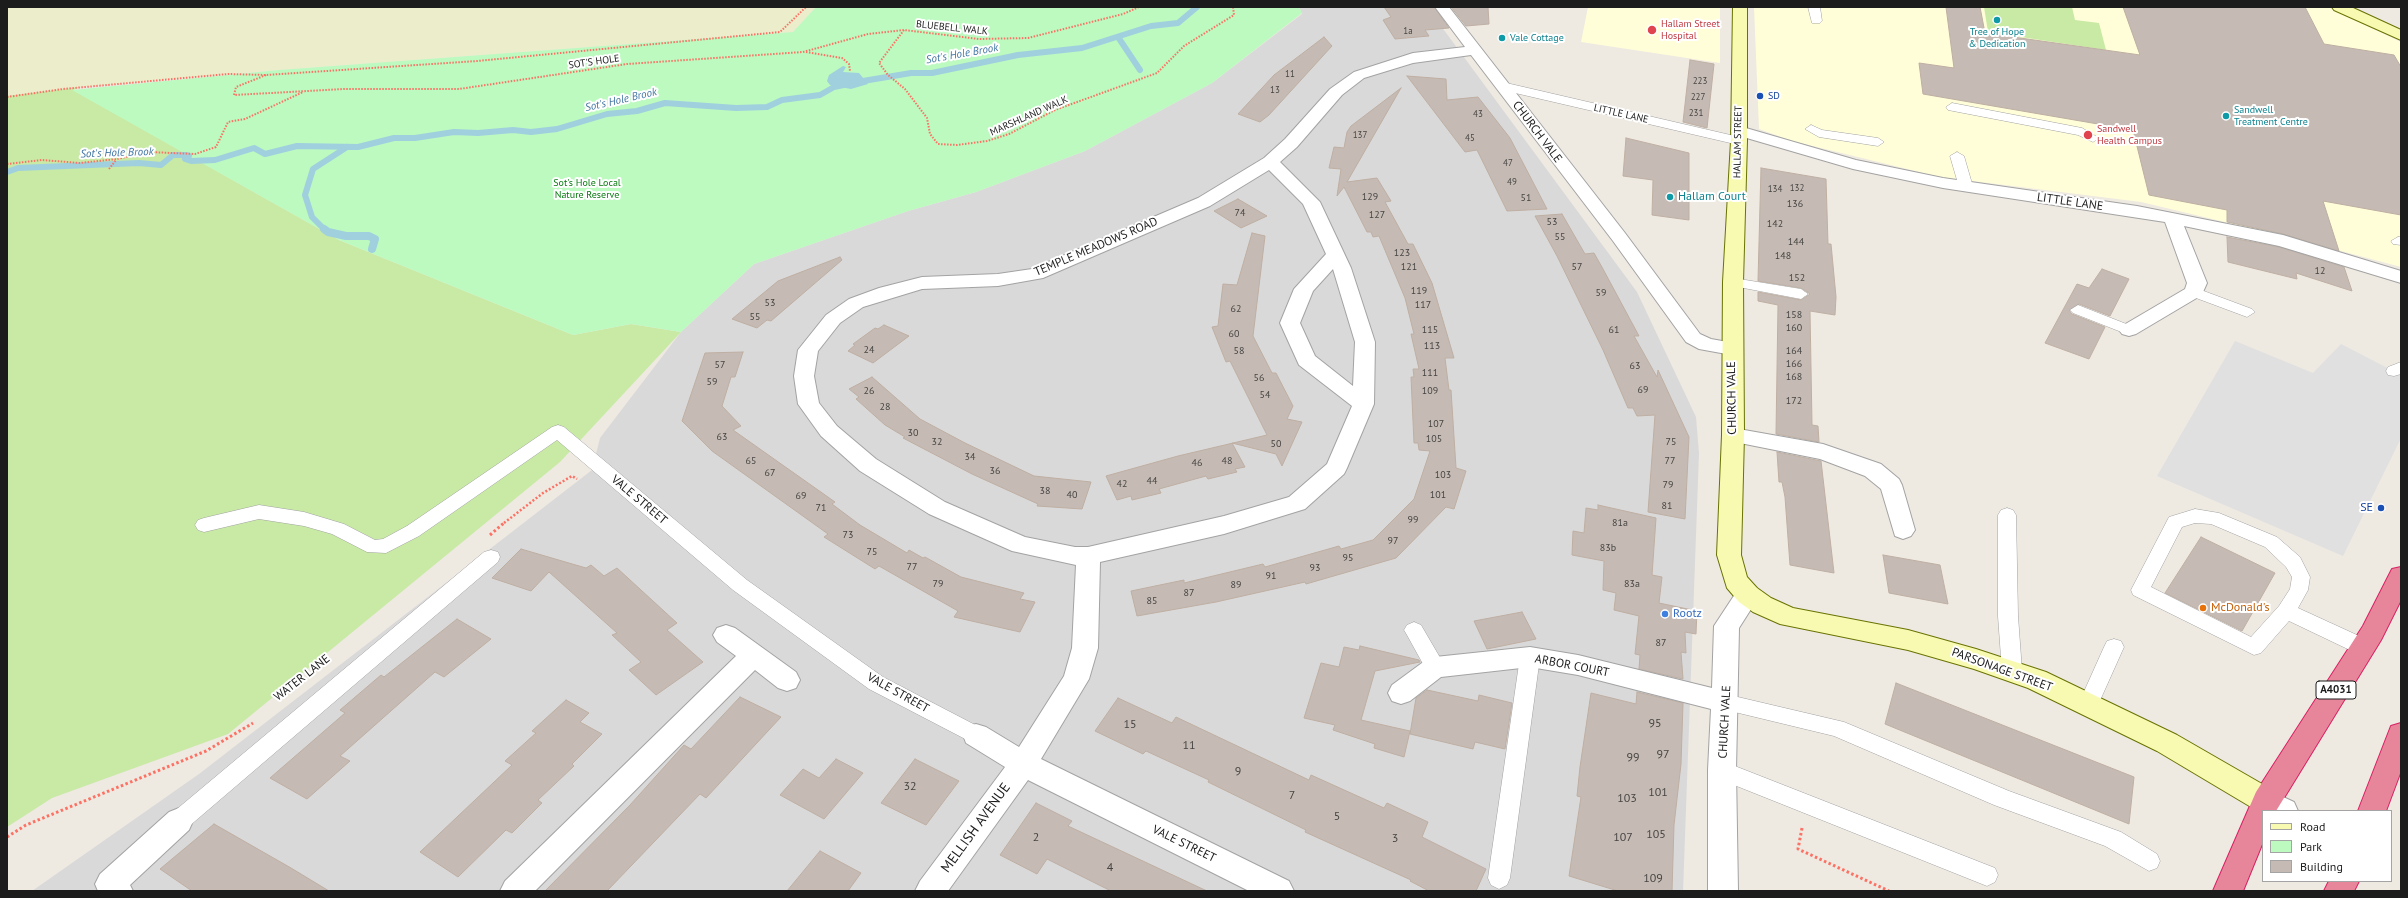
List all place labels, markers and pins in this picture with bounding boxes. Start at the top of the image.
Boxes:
marker: Tree of Hope & Dedication [1992,15,2002,25]
place label: Hallam Street Hospital [1661,18,1720,42]
marker: Hallam Street Hospital [1646,24,1658,36]
place label: Tree of Hope & Dedication [1969,26,2025,50]
place label: Vale Cottage [1510,32,1564,44]
marker: Vale Cottage [1497,33,1507,43]
place label: SD [1768,90,1780,102]
marker: SD [1755,91,1765,101]
place label: Sandwell Treatment Centre [2234,104,2308,128]
marker: Sandwell Treatment Centre [2221,111,2231,121]
place label: Sandwell Health Campus [2097,123,2162,146]
marker: Sandwell Health Campus [2082,129,2094,141]
place label: Hallam Court [1678,190,1746,204]
marker: Hallam Court [1665,192,1675,202]
place label: SE [2360,501,2373,515]
marker: SE [2376,503,2386,513]
place label: McDonald's [2211,601,2270,615]
marker: McDonald's [2198,603,2208,613]
place label: Rootz [1673,607,1702,621]
marker: Rootz [1660,609,1670,619]

